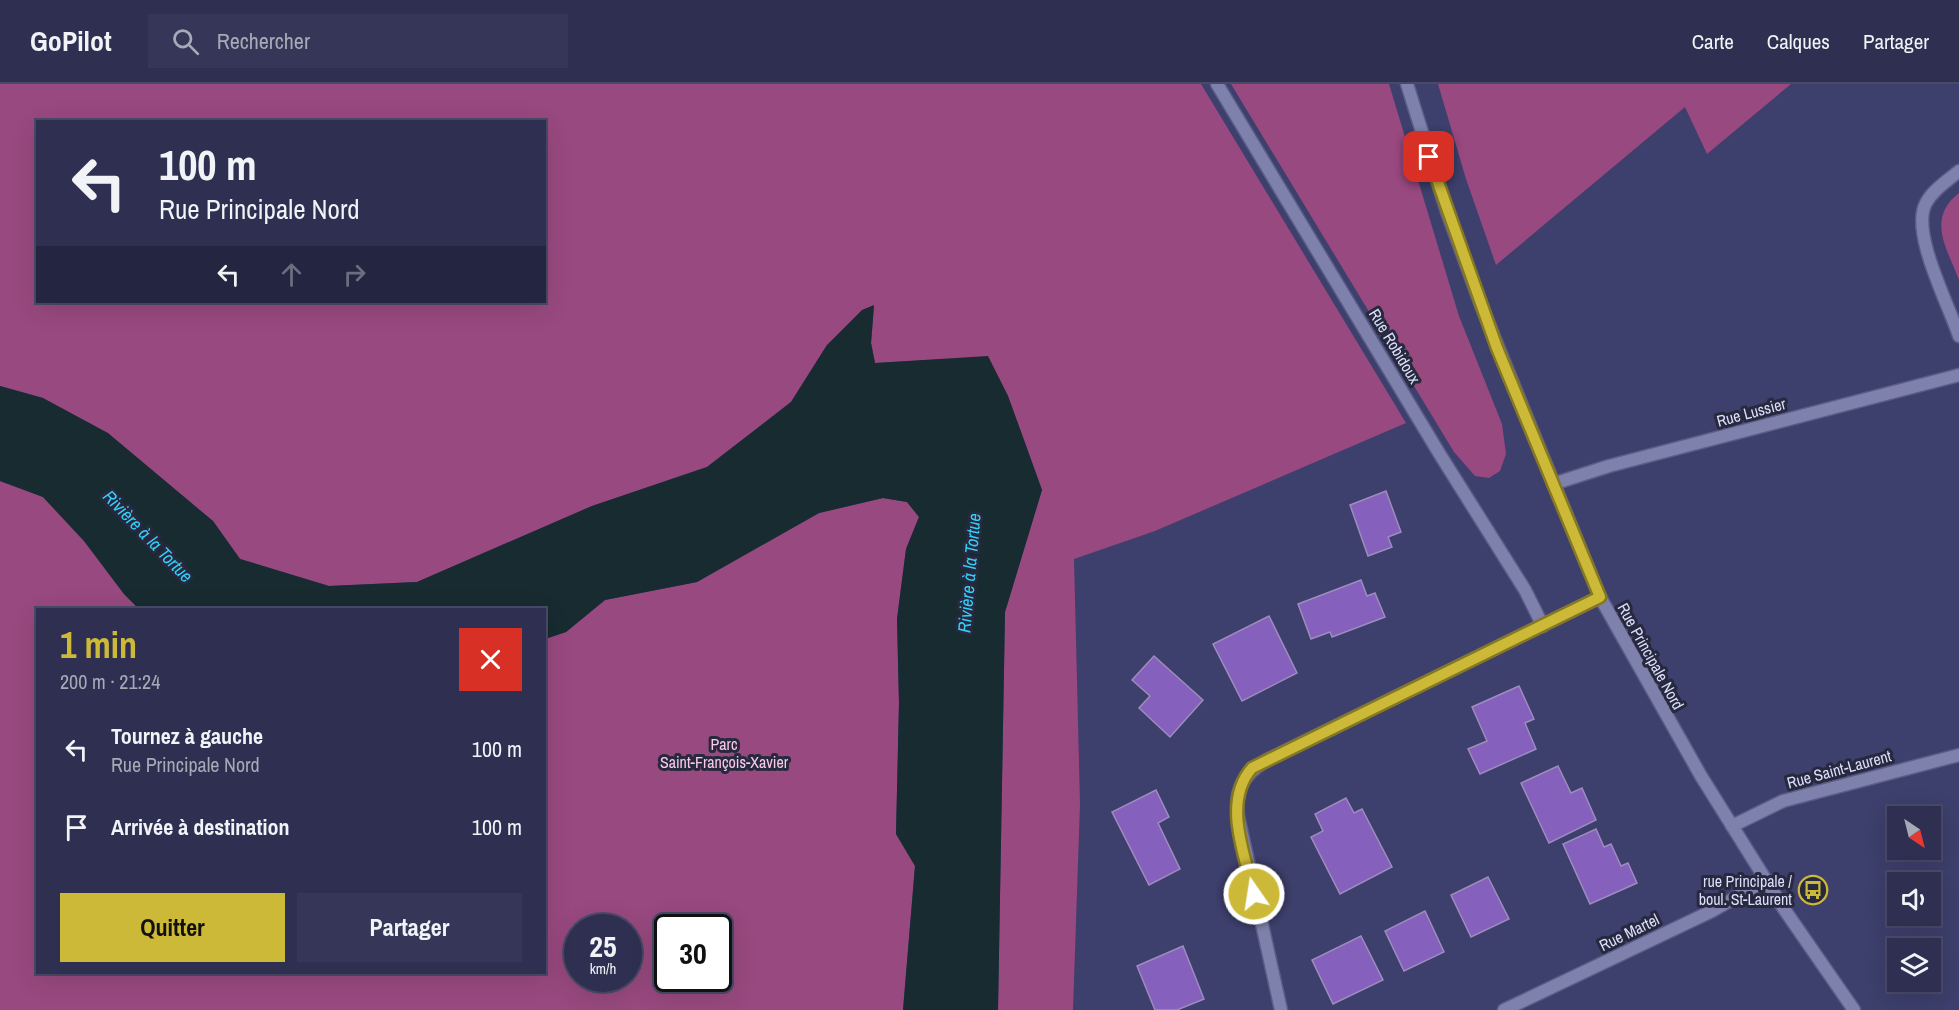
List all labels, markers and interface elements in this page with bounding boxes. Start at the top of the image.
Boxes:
search box [148,14,568,68]
text: GoPilot [30,22,112,60]
icon: search [169,25,202,58]
text: Rechercher [217,26,310,56]
text: Carte [1692,27,1734,56]
text: Calques [1767,27,1830,56]
text: Partager [1863,27,1929,56]
pin [1403,131,1454,182]
text: 100 m [159,137,257,193]
icon: arrive [1412,140,1445,173]
icon: left [60,144,138,222]
text: Rue Principale Nord [159,191,360,227]
icon: left [212,258,245,291]
icon: ahead [275,258,308,291]
icon: right [338,258,371,291]
street label: Rue Robidoux [1364,304,1426,388]
street label: Rue Lussier [1714,392,1789,432]
water label: Rivière à la Tortue [97,484,199,588]
water label: Rivière à la Tortue [951,512,987,634]
street label: Rue Principale Nord [1613,599,1689,713]
text: 1 min [60,621,137,669]
button: close [459,628,522,691]
text: 200 m · 21:24 [60,668,160,695]
text: Tournez à gauche [111,721,263,751]
icon: left [60,733,93,766]
park label: Parc Saint-François-Xavier [660,733,789,773]
text: 100 m [472,734,522,764]
street label: Rue Saint-Laurent [1784,744,1894,794]
text: Rue Principale Nord [111,751,260,778]
north arrow [1887,806,1941,860]
map controls [1887,806,1941,992]
icon: arrive [60,811,93,844]
text: Arrivée à destination [111,812,289,842]
text: 100 m [472,812,522,842]
position arrow [1222,862,1286,926]
place label: rue Principale / boul. St-Laurent [1699,870,1792,910]
button: sound [1887,872,1941,926]
bus stop icon: rue Principale / boul. St-Laurent [1797,874,1829,906]
button: Quitter [60,893,285,962]
button: Partager [297,893,522,962]
street label: Rue Martel [1595,908,1663,956]
speed limit sign: 30 [654,914,732,992]
text: 25 [589,926,617,966]
button: layers [1887,938,1941,992]
text: km/h [590,958,616,979]

